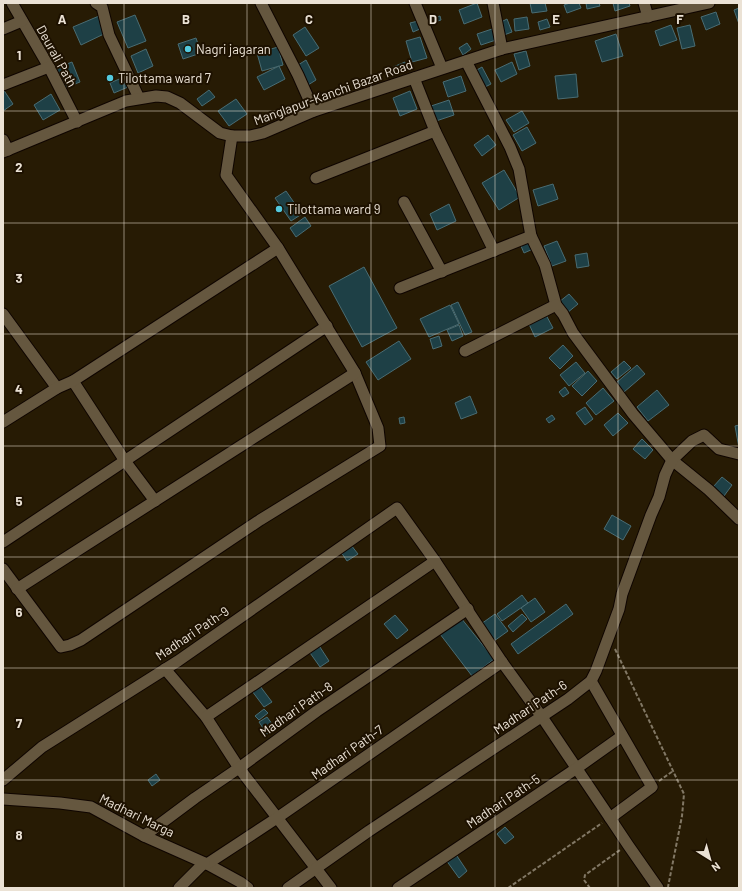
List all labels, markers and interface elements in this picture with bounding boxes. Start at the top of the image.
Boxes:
text: A [58,11,67,27]
text: B [182,11,190,27]
text: C [305,11,313,27]
text: D [429,11,437,27]
text: E [552,11,560,27]
text: F [676,11,684,27]
street label: Deurali Path [33,22,81,90]
place label: Nagri jagaran [196,41,271,57]
marker: Nagri jagaran [183,44,193,54]
text: 1 [17,47,21,63]
street label: Manglapur-Kanchi Bazar Road [251,56,415,128]
place label: Tilottama ward 7 [118,70,211,86]
marker: Tilottama ward 7 [105,73,115,83]
text: 2 [15,159,23,175]
place label: Tilottama ward 9 [287,201,381,217]
marker: Tilottama ward 9 [274,204,284,214]
text: 3 [15,270,23,286]
text: 4 [15,381,23,397]
text: 5 [15,493,23,509]
street label: Madhari Path-9 [152,603,232,663]
text: 6 [16,604,23,620]
street label: Madhari Path-6 [490,676,570,737]
street label: Madhari Path-8 [257,678,335,740]
text: 7 [16,715,23,731]
street label: Madhari Path-7 [308,721,386,783]
street label: Madhari Path-5 [463,770,543,831]
street label: Madhari Marga [97,790,177,840]
text: 8 [15,827,23,843]
north arrow [690,839,730,879]
text: N [709,860,723,875]

